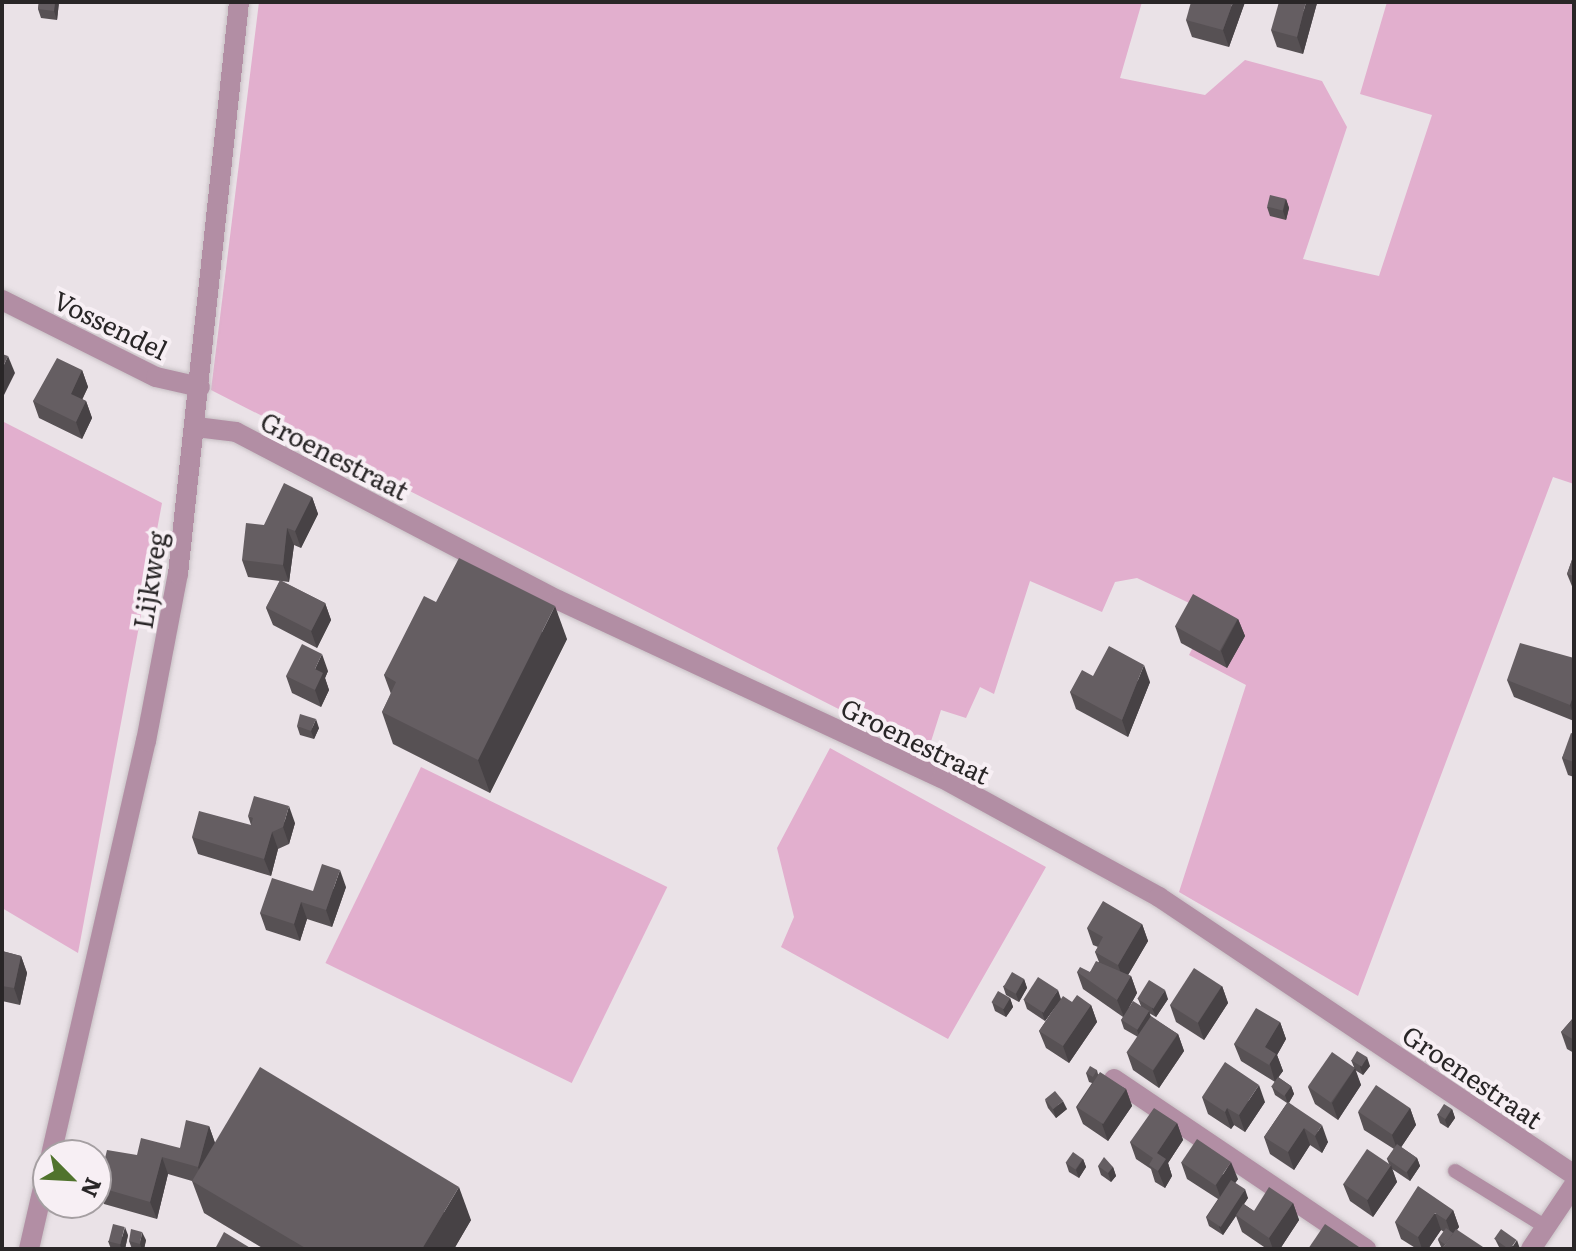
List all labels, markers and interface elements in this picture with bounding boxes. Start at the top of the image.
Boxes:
street label: Vossendel [49,283,173,365]
street label: Groenestraat [256,404,414,506]
street label: Lijkweg [126,529,172,631]
street label: Groenestraat [836,691,996,789]
street label: Groenestraat [1397,1018,1549,1134]
north arrow [32,1139,112,1219]
text: N [74,1173,111,1203]

